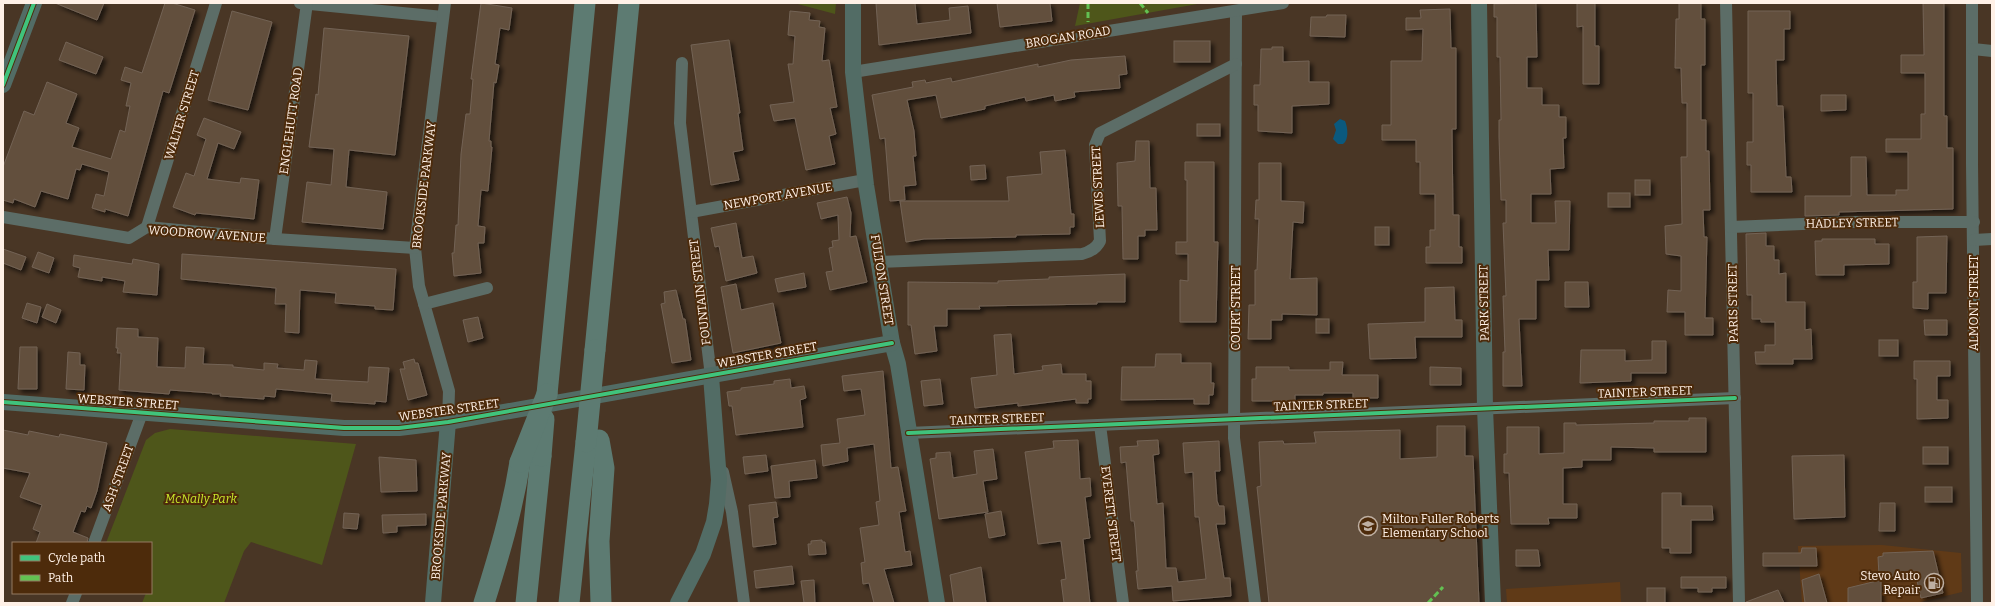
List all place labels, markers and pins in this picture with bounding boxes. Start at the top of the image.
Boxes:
place label: Milton Fuller Roberts Elementary School [1382,512,1500,540]
school or university icon: Milton Fuller Roberts Elementary School [1357,515,1379,537]
place label: Stevo Auto Repair [1860,569,1921,597]
fuel station icon: Stevo Auto Repair [1923,572,1945,594]

